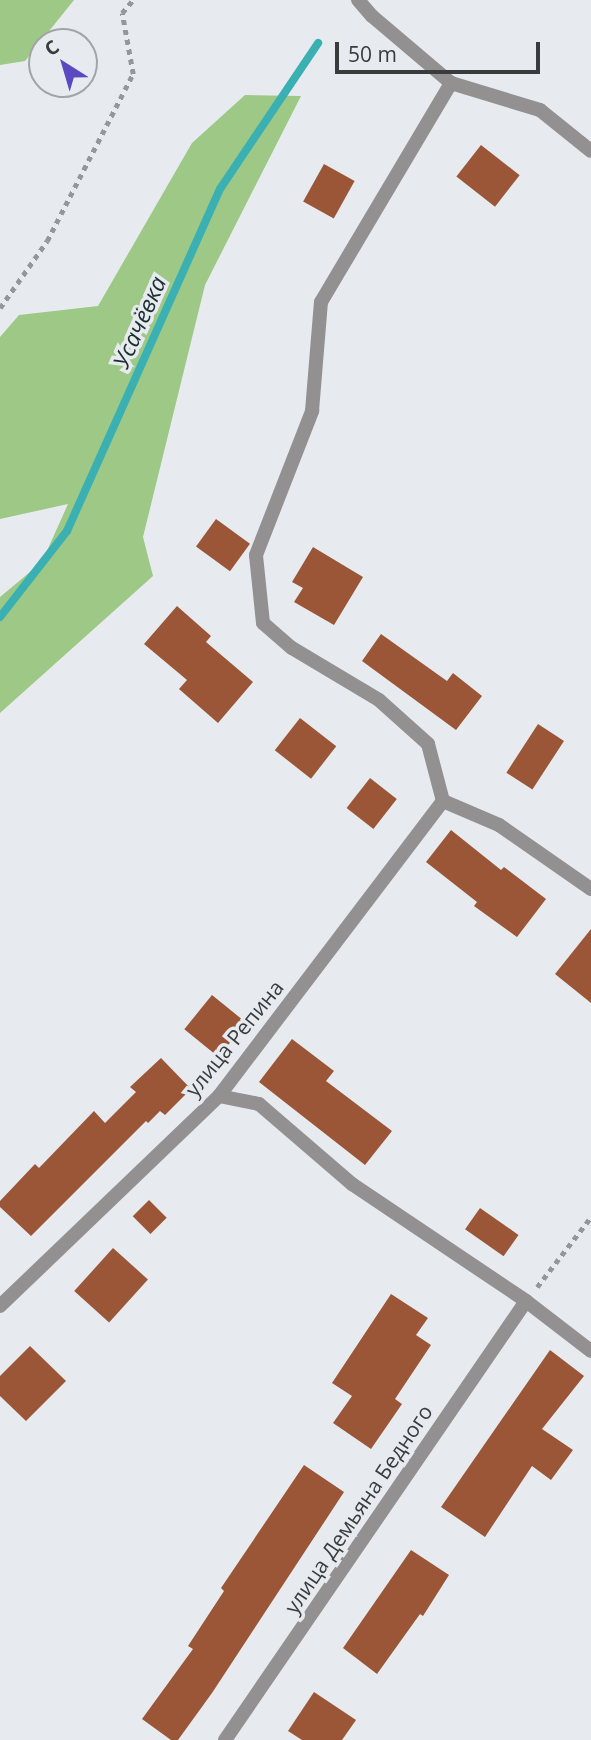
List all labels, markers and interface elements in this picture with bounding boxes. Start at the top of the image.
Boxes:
north arrow [28,28,98,98]
scale bar [339,28,544,72]
text: С [39,34,64,62]
text: 50 m [348,40,397,68]
water label: Усачёвка [107,272,171,372]
street label: улица Репина [180,975,288,1101]
street label: улица Демьяна Бедного [279,1400,437,1618]

